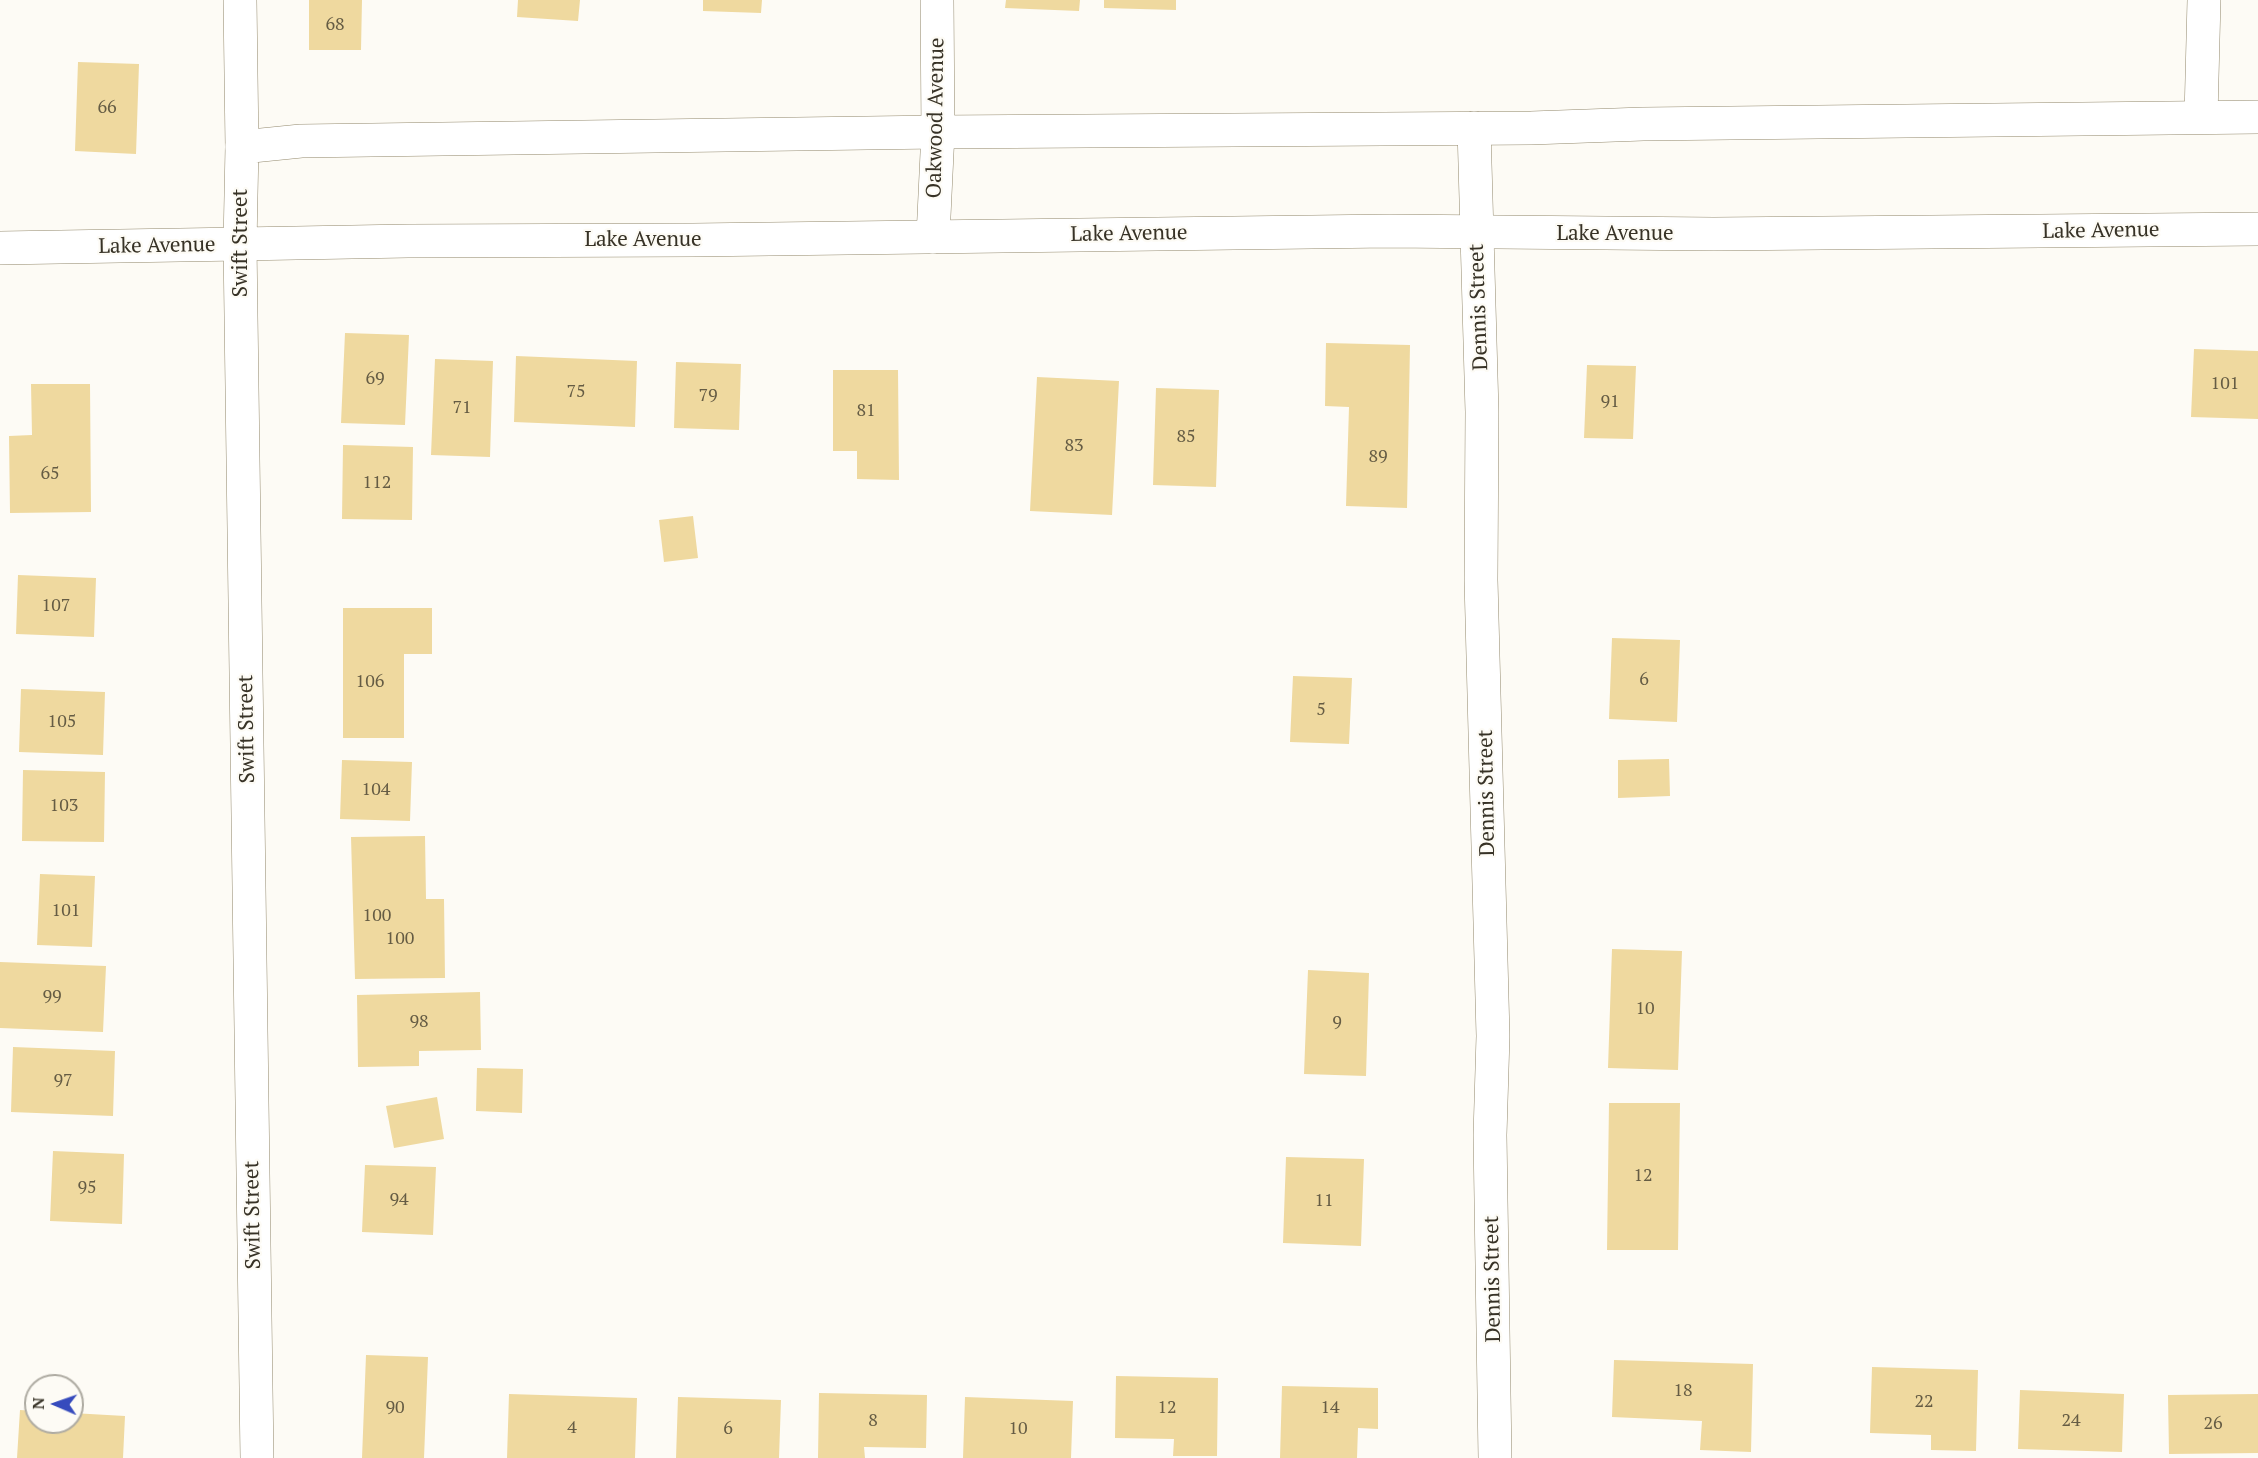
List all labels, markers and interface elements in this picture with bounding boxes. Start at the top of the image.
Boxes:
house number: 68 [325,14,345,36]
street label: Oakwood Avenue [922,37,950,199]
house number: 66 [97,97,117,119]
street label: Swift Street [228,189,254,297]
street label: Lake Avenue [2042,217,2160,245]
street label: Lake Avenue [1070,220,1188,248]
street label: Lake Avenue [1556,221,1674,247]
street label: Lake Avenue [584,227,702,253]
street label: Lake Avenue [98,232,216,260]
street label: Dennis Street [1464,243,1494,371]
house number: 69 [365,368,385,390]
house number: 101 [2211,373,2239,395]
house number: 75 [566,381,586,403]
house number: 79 [698,385,718,407]
house number: 91 [1600,391,1620,413]
house number: 71 [452,397,472,419]
house number: 81 [856,400,876,422]
house number: 85 [1176,426,1196,448]
house number: 83 [1064,435,1084,457]
house number: 89 [1368,446,1388,468]
house number: 65 [40,463,60,485]
house number: 112 [363,472,391,494]
house number: 107 [42,595,70,617]
house number: 6 [1639,669,1649,691]
house number: 106 [356,671,384,693]
street label: Swift Street [233,674,261,784]
house number: 5 [1316,699,1326,721]
house number: 105 [48,711,76,733]
street label: Dennis Street [1473,729,1501,857]
house number: 104 [362,779,390,801]
house number: 103 [50,795,78,817]
house number: 101 [52,900,80,922]
house number: 100 [363,905,391,927]
house number: 100 [386,928,414,950]
house number: 99 [42,986,62,1008]
house number: 10 [1635,998,1655,1020]
house number: 98 [409,1011,429,1033]
house number: 9 [1332,1012,1342,1034]
house number: 97 [53,1070,73,1092]
street label: Swift Street [239,1160,267,1270]
house number: 12 [1633,1165,1653,1187]
house number: 95 [77,1177,97,1199]
house number: 94 [389,1189,409,1211]
house number: 11 [1314,1190,1334,1212]
street label: Dennis Street [1479,1215,1507,1343]
north arrow [24,1374,84,1434]
house number: 18 [1673,1380,1693,1402]
house number: 22 [1914,1391,1934,1413]
text: N [27,1397,49,1410]
house number: 90 [385,1397,405,1419]
house number: 12 [1157,1397,1177,1419]
house number: 14 [1320,1397,1340,1419]
house number: 8 [868,1410,878,1432]
house number: 24 [2061,1410,2081,1432]
house number: 26 [2203,1413,2223,1435]
house number: 4 [567,1417,577,1439]
house number: 6 [723,1418,733,1440]
house number: 10 [1008,1418,1028,1440]

